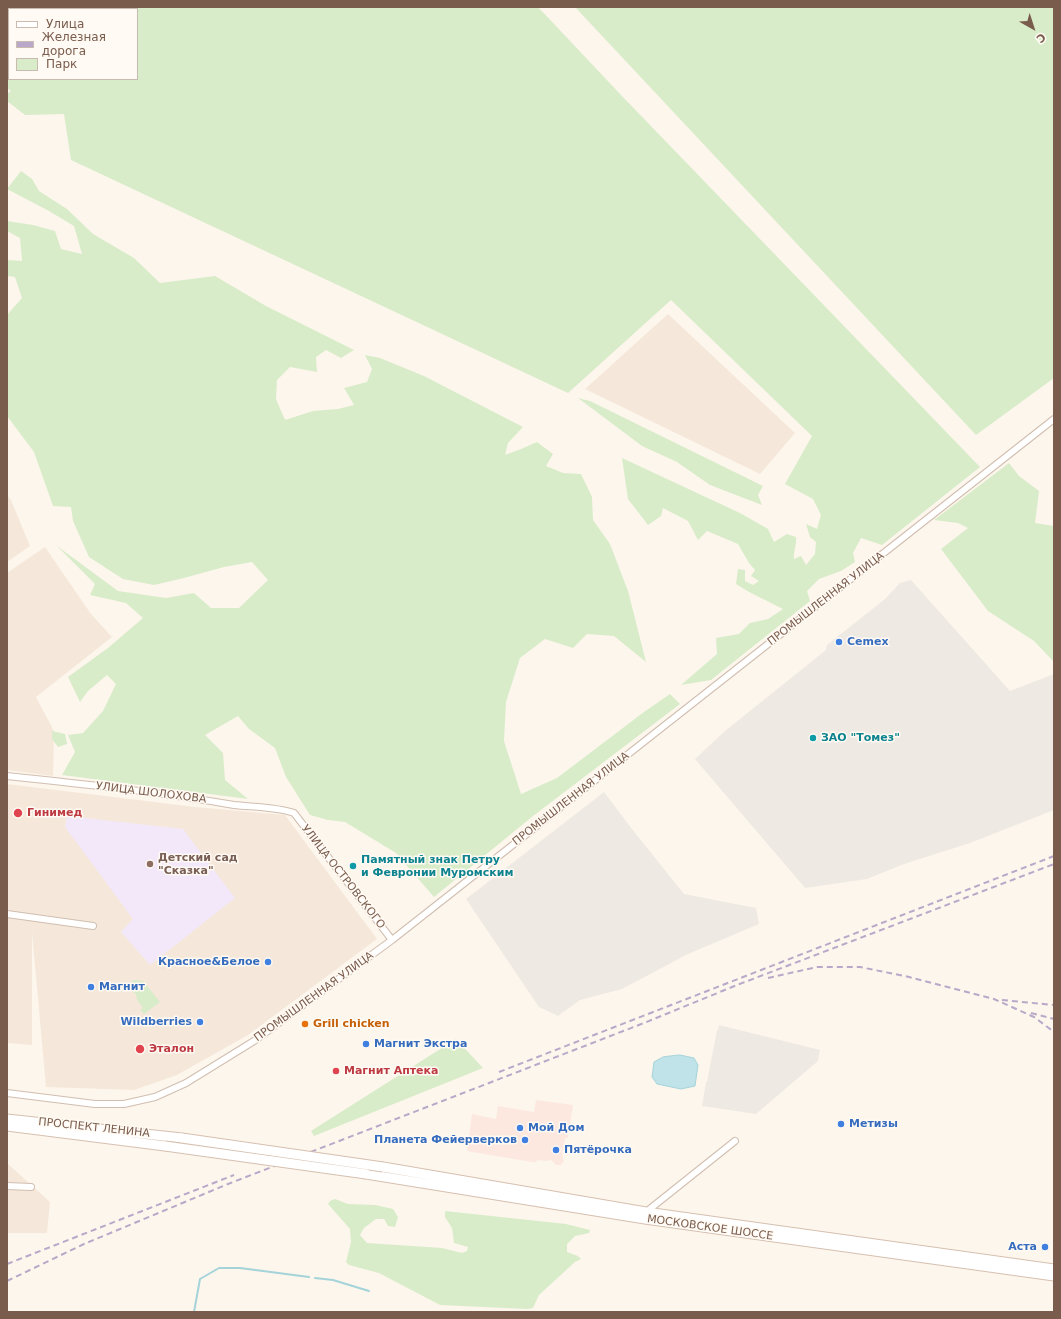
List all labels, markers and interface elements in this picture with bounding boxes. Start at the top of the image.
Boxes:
legend [8,8,138,80]
north arrow [1013,8,1053,48]
text: Улица [46,17,84,31]
text: Железная дорога [42,30,106,58]
text: С [1034,30,1048,45]
text: Парк [46,57,77,71]
street label: ПРОМЫШЛЕННАЯ УЛИЦА [765,549,887,649]
place label: Cemex [847,635,889,649]
marker: Cemex [834,637,844,647]
place label: ЗАО "Томез" [821,731,900,745]
marker: ЗАО "Томез" [808,733,818,743]
street label: ПРОМЫШЛЕННАЯ УЛИЦА [510,749,632,849]
street label: УЛИЦА ШОЛОХОВА [95,780,207,806]
place label: Гинимед [27,806,82,820]
marker: Гинимед [12,807,24,819]
street label: УЛИЦА ОСТРОВСКОГО [298,822,388,932]
place label: Детский сад "Сказка" [158,851,238,877]
place label: Памятный знак Петру и Февронии Муромским [361,853,513,879]
marker: Детский сад "Сказка" [145,859,155,869]
marker: Памятный знак Петру и Февронии Муромским [348,861,358,871]
street label: ПРОМЫШЛЕННАЯ УЛИЦА [252,949,376,1045]
place label: Красное&Белое [158,955,260,969]
marker: Красное&Белое [263,957,273,967]
place label: Магнит [99,980,145,994]
marker: Магнит [86,982,96,992]
place label: Wildberries [120,1015,192,1029]
marker: Wildberries [195,1017,205,1027]
place label: Grill chicken [313,1017,390,1031]
marker: Grill chicken [300,1019,310,1029]
place label: Магнит Экстра [374,1037,467,1051]
marker: Магнит Экстра [361,1039,371,1049]
place label: Эталон [149,1042,194,1056]
marker: Эталон [134,1043,146,1055]
place label: Магнит Аптека [344,1064,438,1078]
marker: Магнит Аптека [331,1066,341,1076]
street label: ПРОСПЕКТ ЛЕНИНА [38,1116,150,1140]
place label: Метизы [849,1117,898,1131]
marker: Метизы [836,1119,846,1129]
place label: Мой Дом [528,1121,584,1135]
marker: Мой Дом [515,1123,525,1133]
place label: Планета Фейерверков [374,1133,517,1147]
marker: Планета Фейерверков [520,1135,530,1145]
place label: Пятёрочка [564,1143,632,1157]
marker: Пятёрочка [551,1145,561,1155]
street label: МОСКОВСКОЕ ШОССЕ [646,1213,774,1243]
place label: Аста [1008,1240,1037,1254]
marker: Аста [1040,1242,1050,1252]

